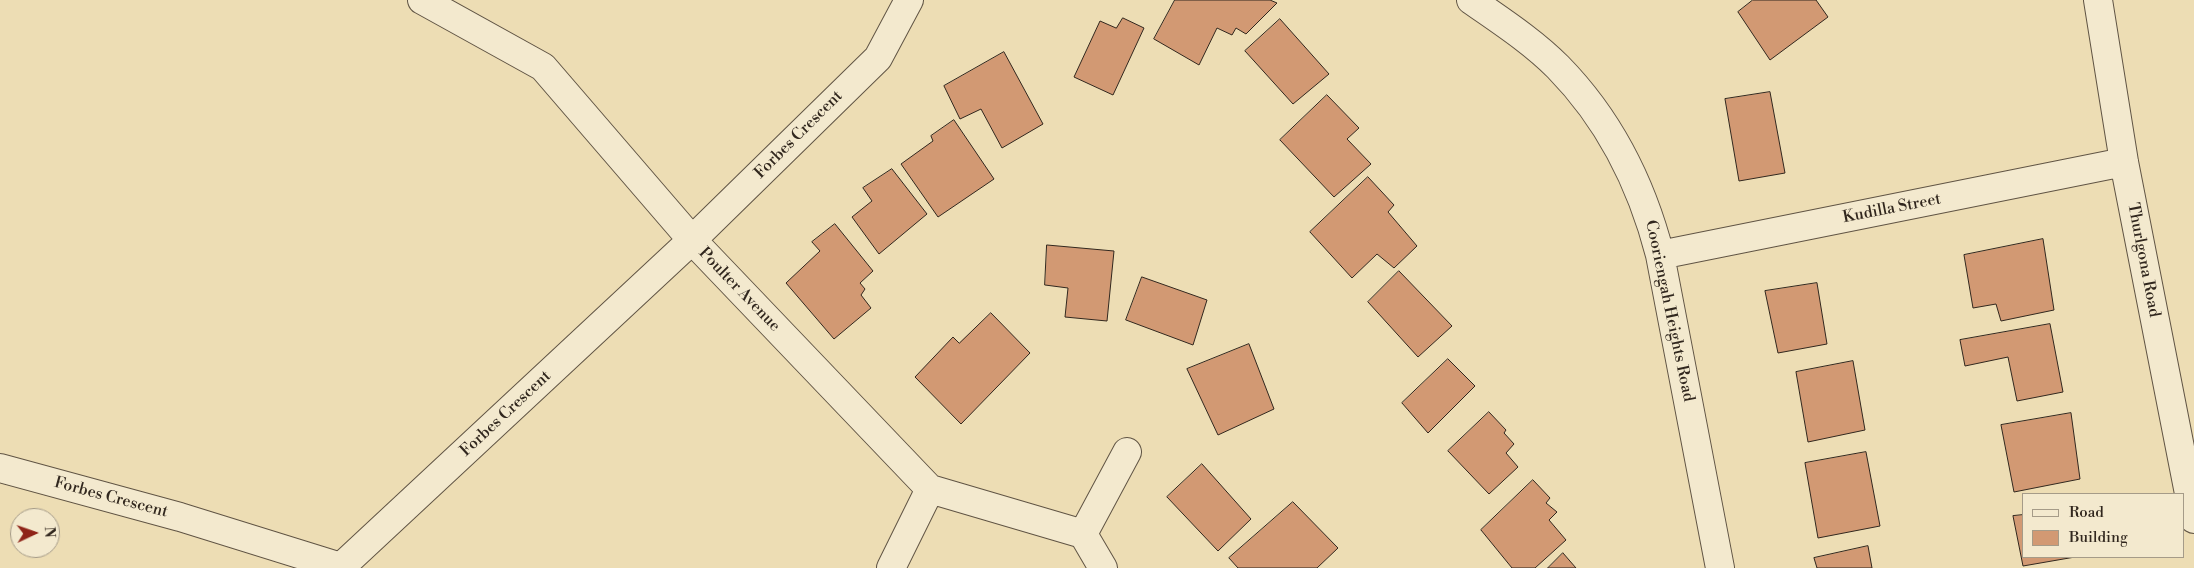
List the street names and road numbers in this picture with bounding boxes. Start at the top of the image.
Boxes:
street label: Forbes Crescent [751,87,847,183]
street label: Kudilla Street [1841,190,1943,228]
street label: Thurlgona Road [2122,201,2164,319]
street label: Cooriengah Heights Road [1640,218,1698,404]
street label: Poulter Avenue [694,244,784,336]
street label: Forbes Crescent [457,367,555,461]
street label: Forbes Crescent [52,474,170,522]

